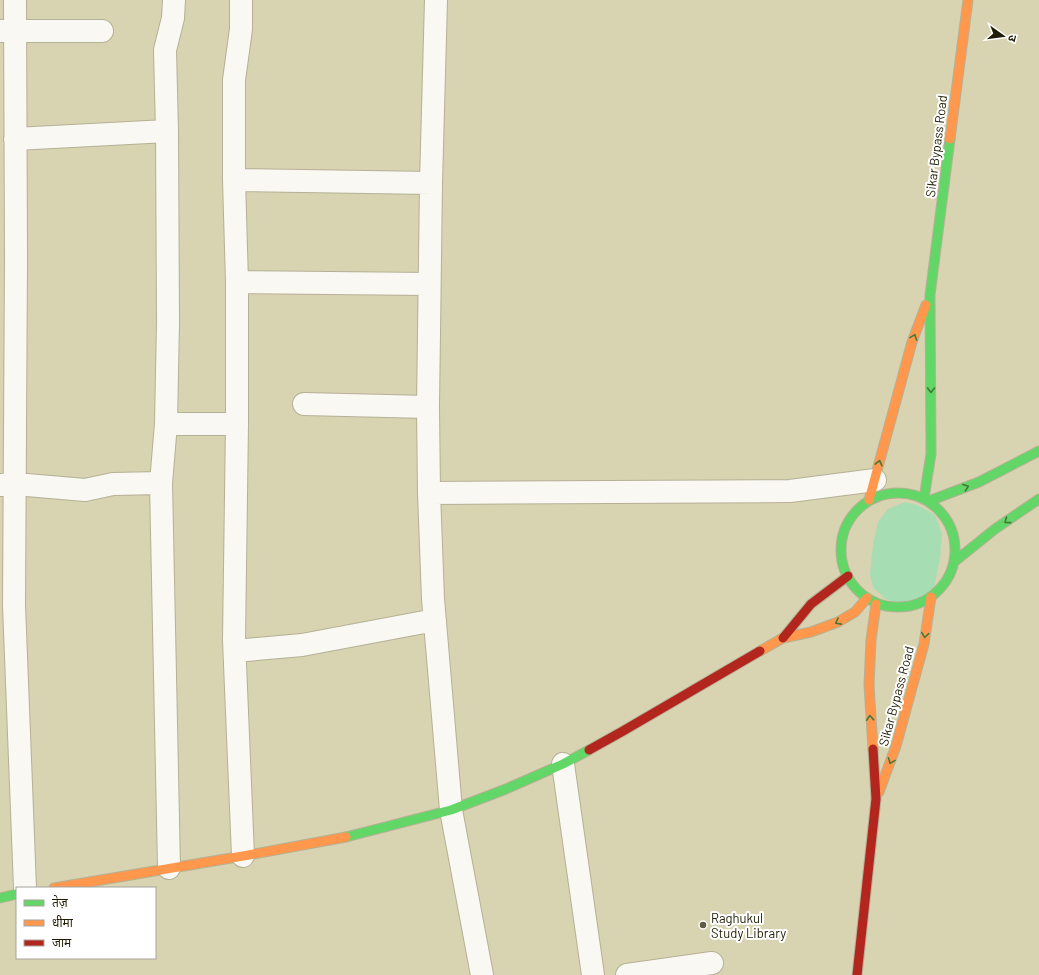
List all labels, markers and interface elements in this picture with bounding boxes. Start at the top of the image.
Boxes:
north arrow [983,16,1023,56]
text: उ [1006,34,1020,44]
street label: Sikar Bypass Road [922,94,950,198]
one-way arrow [910,334,918,341]
one-way arrow [927,387,935,393]
one-way arrow [874,459,883,466]
one-way arrow [962,484,969,492]
one-way arrow [1004,516,1011,523]
one-way arrow [834,617,842,625]
one-way arrow [921,632,930,639]
street label: Sikar Bypass Road [875,644,917,748]
one-way arrow [866,715,875,721]
one-way arrow [887,757,895,764]
legend [16,887,156,959]
text: तेज़ [52,895,69,909]
place label: Raghukul Study Library [711,910,786,941]
text: धीमा [52,915,74,929]
marker: Raghukul Study Library [698,920,708,930]
text: जाम [52,935,72,949]

